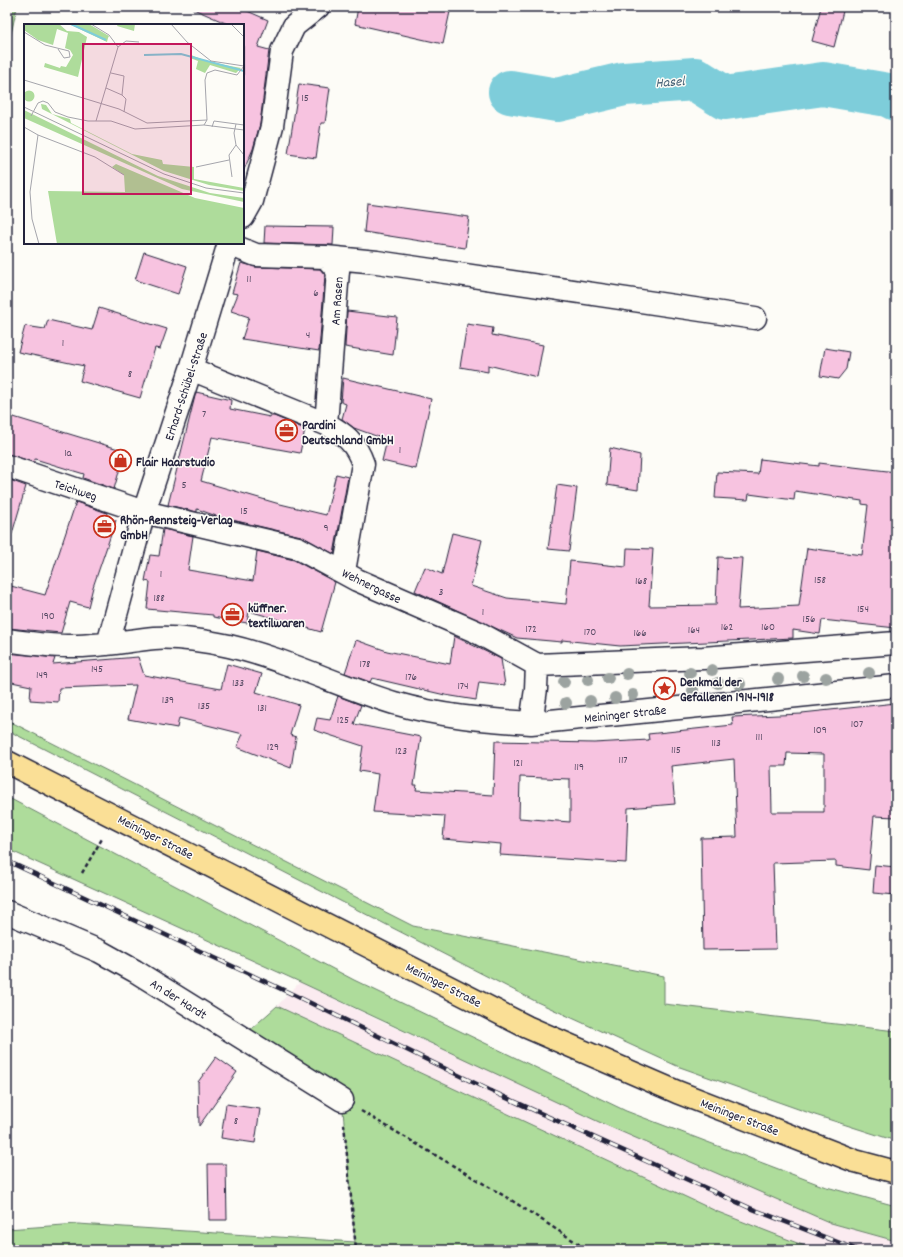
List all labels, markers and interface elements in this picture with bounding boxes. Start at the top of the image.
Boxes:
inset map [24,24,244,244]
water label: Hasel [655,72,687,94]
house number: 15 [301,91,309,107]
house number: 11 [247,272,251,288]
street label: Am Rasen [327,276,350,326]
house number: 6 [313,286,319,302]
house number: 4 [306,328,310,344]
street label: Erhard-Schübel-Straße [161,330,214,443]
house number: 1 [62,336,64,352]
house number: 8 [128,367,132,383]
house number: 7 [202,407,206,423]
place label: Pardini Deutschland GmbH [302,417,394,451]
office icon: Pardini Deutschland GmbH [273,418,299,444]
house number: 1 [399,443,401,459]
house number: 1a [64,446,73,462]
shop icon: Flair Haarstudio [108,448,134,474]
place label: Flair Haarstudio [136,454,215,473]
street label: Teichweg [51,476,100,507]
house number: 5 [181,478,187,494]
house number: 15 [240,504,248,520]
place label: Rhön-Rennsteig-Verlag GmbH [120,512,233,546]
office icon: Rhön-Rennsteig-Verlag GmbH [92,513,118,539]
house number: 9 [323,521,329,537]
street label: Wehnergasse [338,565,404,610]
house number: 1 [160,567,162,583]
house number: 158 [814,573,826,589]
house number: 168 [635,574,647,590]
house number: 3 [439,585,444,601]
house number: 188 [153,591,165,607]
place label: küffner. textilwaren [248,600,305,634]
office icon: küffner. textilwaren [220,601,246,627]
house number: 154 [857,602,869,618]
house number: 1 [482,605,484,621]
house number: 190 [41,609,55,625]
house number: 156 [803,612,815,628]
house number: 162 [721,620,733,636]
house number: 160 [761,620,775,636]
house number: 172 [525,622,537,638]
house number: 164 [688,623,700,639]
house number: 170 [584,625,596,641]
house number: 166 [633,626,647,642]
house number: 178 [359,657,371,673]
house number: 145 [91,662,103,678]
house number: 149 [36,668,48,684]
house number: 176 [405,670,417,686]
place label: Denkmal der Gefallenen 1914-1918 [680,674,774,708]
place icon: Denkmal der Gefallenen 1914-1918 [652,675,678,701]
house number: 133 [232,676,244,692]
house number: 174 [457,679,469,695]
house number: 139 [162,693,174,709]
house number: 135 [198,699,210,715]
house number: 131 [257,701,267,717]
street label: Meininger Straße [583,702,668,729]
house number: 125 [337,713,349,729]
house number: 107 [851,717,863,733]
house number: 109 [813,723,827,739]
house number: 111 [755,730,763,746]
house number: 113 [711,736,721,752]
house number: 129 [267,740,279,756]
house number: 115 [671,743,681,759]
house number: 123 [395,744,407,760]
house number: 117 [618,753,628,769]
house number: 121 [513,756,523,772]
house number: 119 [574,760,584,776]
street label: Meininger Straße [114,811,196,866]
street label: Meininger Straße [402,959,484,1014]
street label: An der Hardt [145,975,210,1025]
street label: Meininger Straße [697,1095,781,1142]
house number: 8 [234,1114,238,1130]

